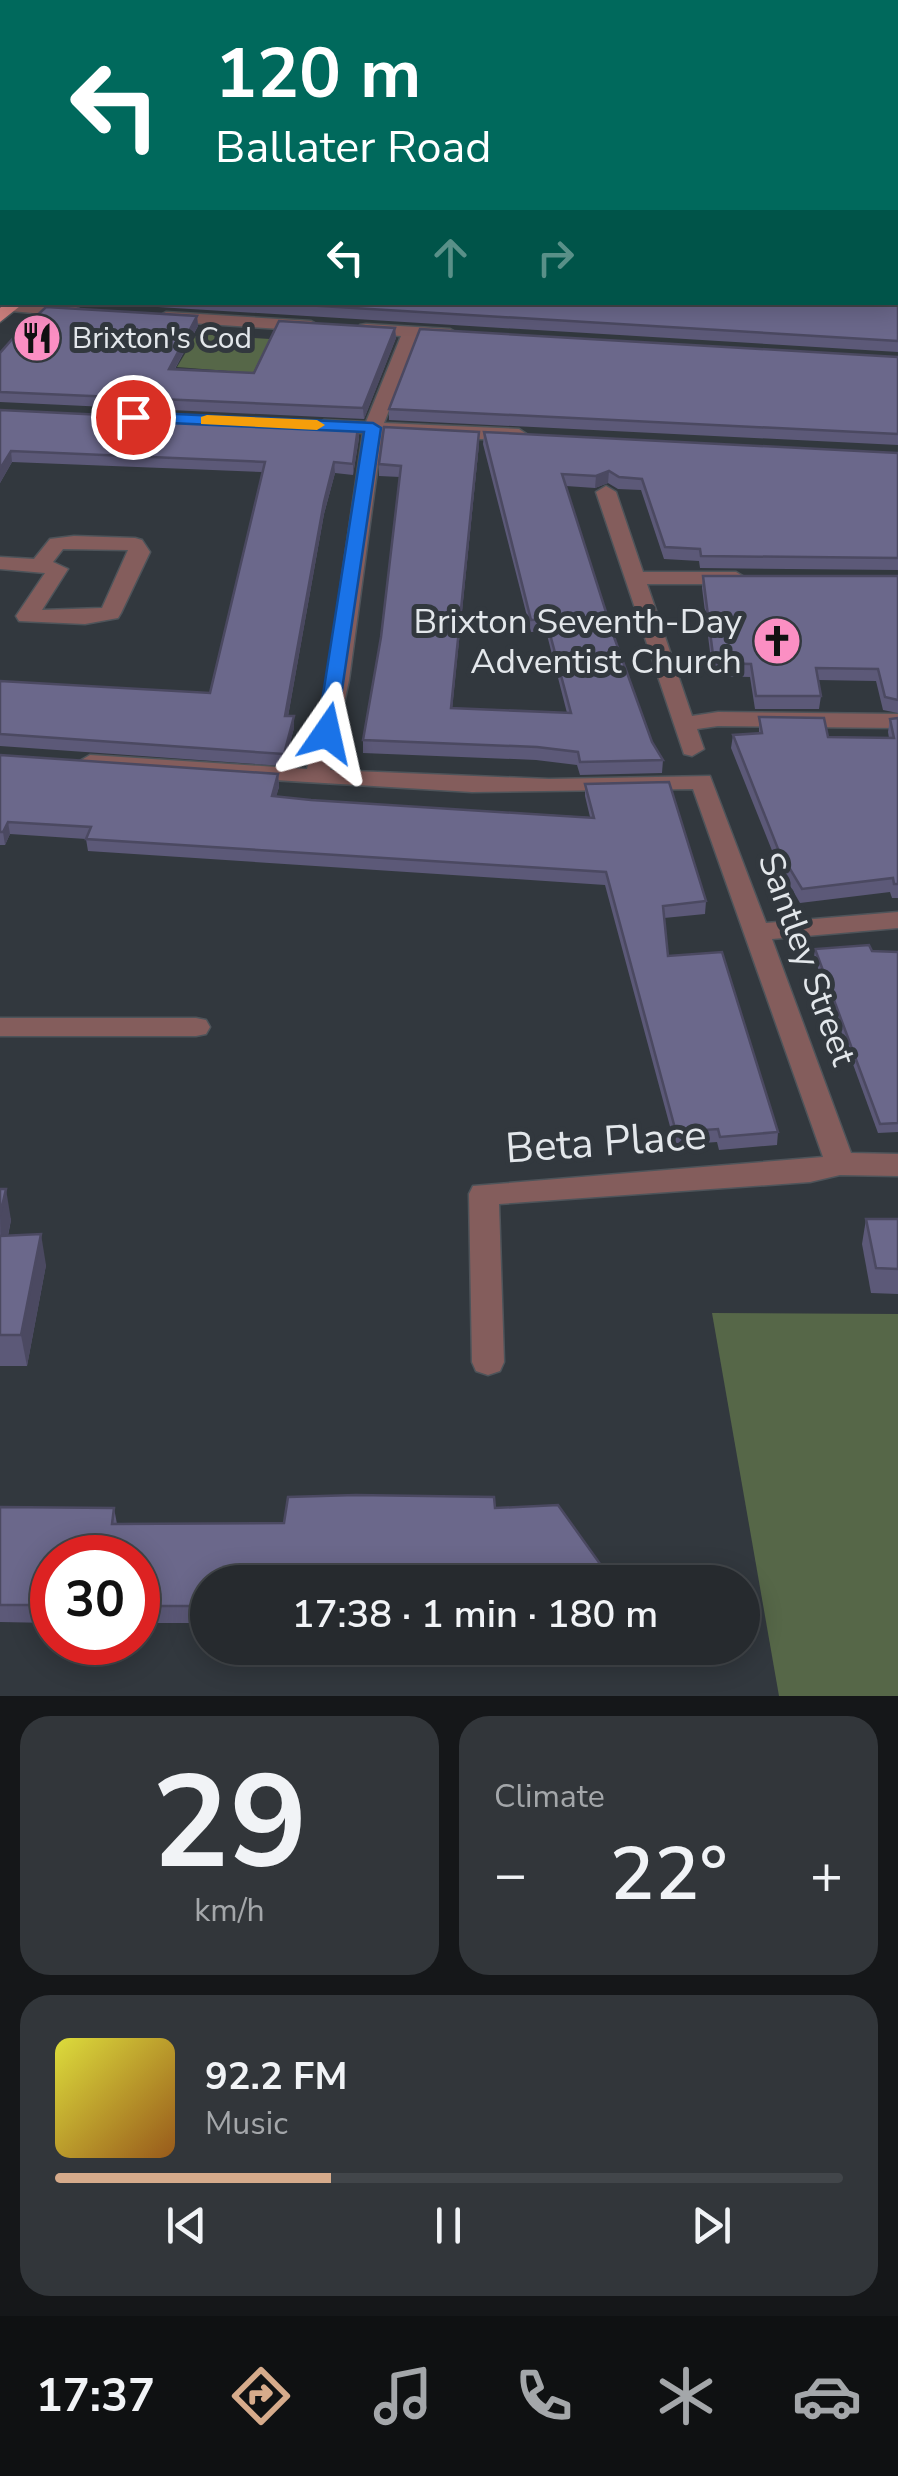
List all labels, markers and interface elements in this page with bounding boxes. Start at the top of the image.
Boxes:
text: 120 m [215,26,421,122]
icon: left [50,40,180,170]
text: Ballater Road [215,117,492,178]
icon: left [318,230,373,285]
icon: ahead [423,230,478,285]
icon: right [528,230,583,285]
restaurant icon: Brixton's Cod [11,312,63,364]
place label: Brixton's Cod [72,318,252,359]
pin [91,375,176,460]
icon: arrive [106,390,161,445]
place label: Brixton Seventh-Day Adventist Church [413,598,742,685]
church icon: Brixton Seventh-Day Adventist Church [751,615,803,667]
position arrow [275,681,379,785]
street label: Santley Street [747,846,868,1073]
street label: Beta Place [504,1107,708,1177]
speed limit sign: 30 [30,1535,160,1665]
text: 17:38 · 1 min · 180 m [292,1589,658,1640]
text: 29 [151,1735,308,1912]
text: Climate [494,1775,605,1818]
text: 22° [609,1823,728,1925]
text: − [494,1837,527,1912]
text: + [810,1837,843,1912]
text: km/h [194,1889,265,1932]
text: 92.2 FM [205,2051,347,2102]
text: Music [205,2102,288,2145]
icon: previous [159,2198,214,2253]
icon: pause [421,2198,476,2253]
icon: next [684,2198,739,2253]
icon: directions [226,2361,296,2431]
icon: music [368,2361,438,2431]
icon: phone [509,2361,579,2431]
icon: climate [651,2361,721,2431]
icon: car [792,2361,862,2431]
text: 17:37 [36,2366,155,2427]

